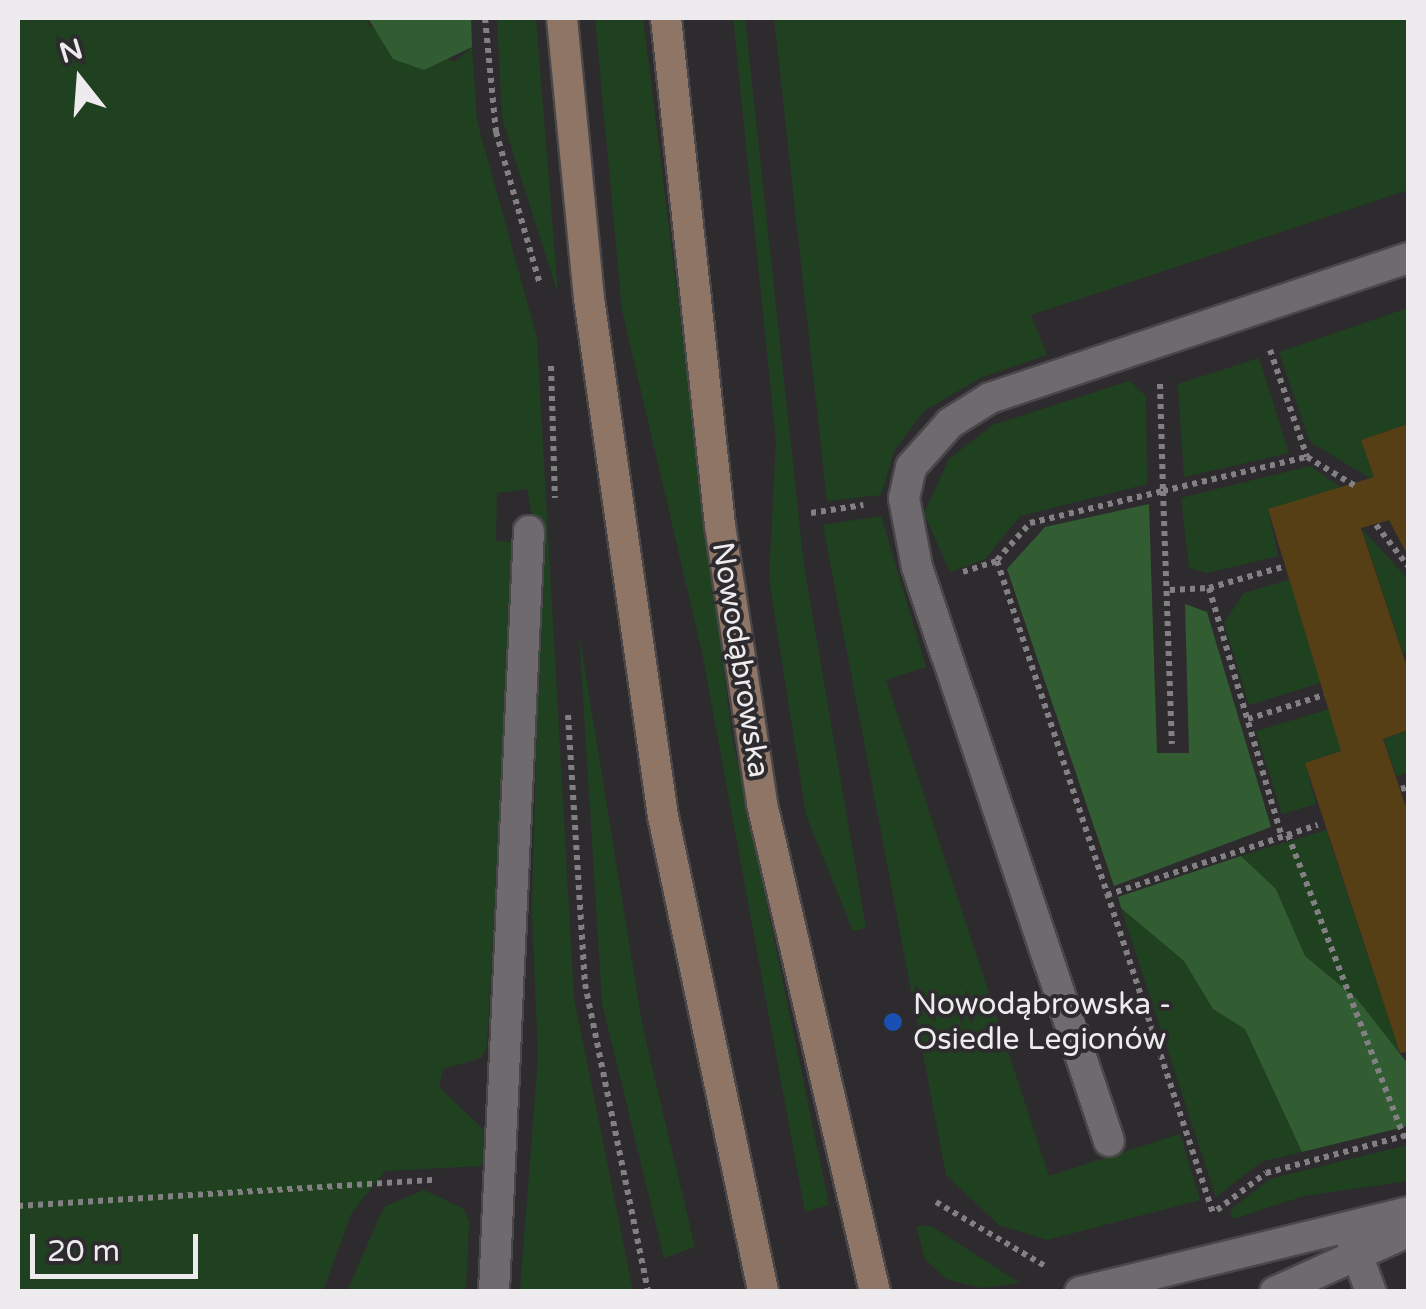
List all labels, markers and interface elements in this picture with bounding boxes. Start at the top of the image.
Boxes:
north arrow [30,30,130,130]
text: N [56,32,87,71]
street label: Nowodąbrowska [704,540,776,780]
place label: Nowodąbrowska - Osiedle Legionów [913,987,1171,1058]
marker: Nowodąbrowska - Osiedle Legionów [882,1011,904,1033]
scale bar [35,1214,202,1276]
text: 20 m [47,1233,120,1270]

